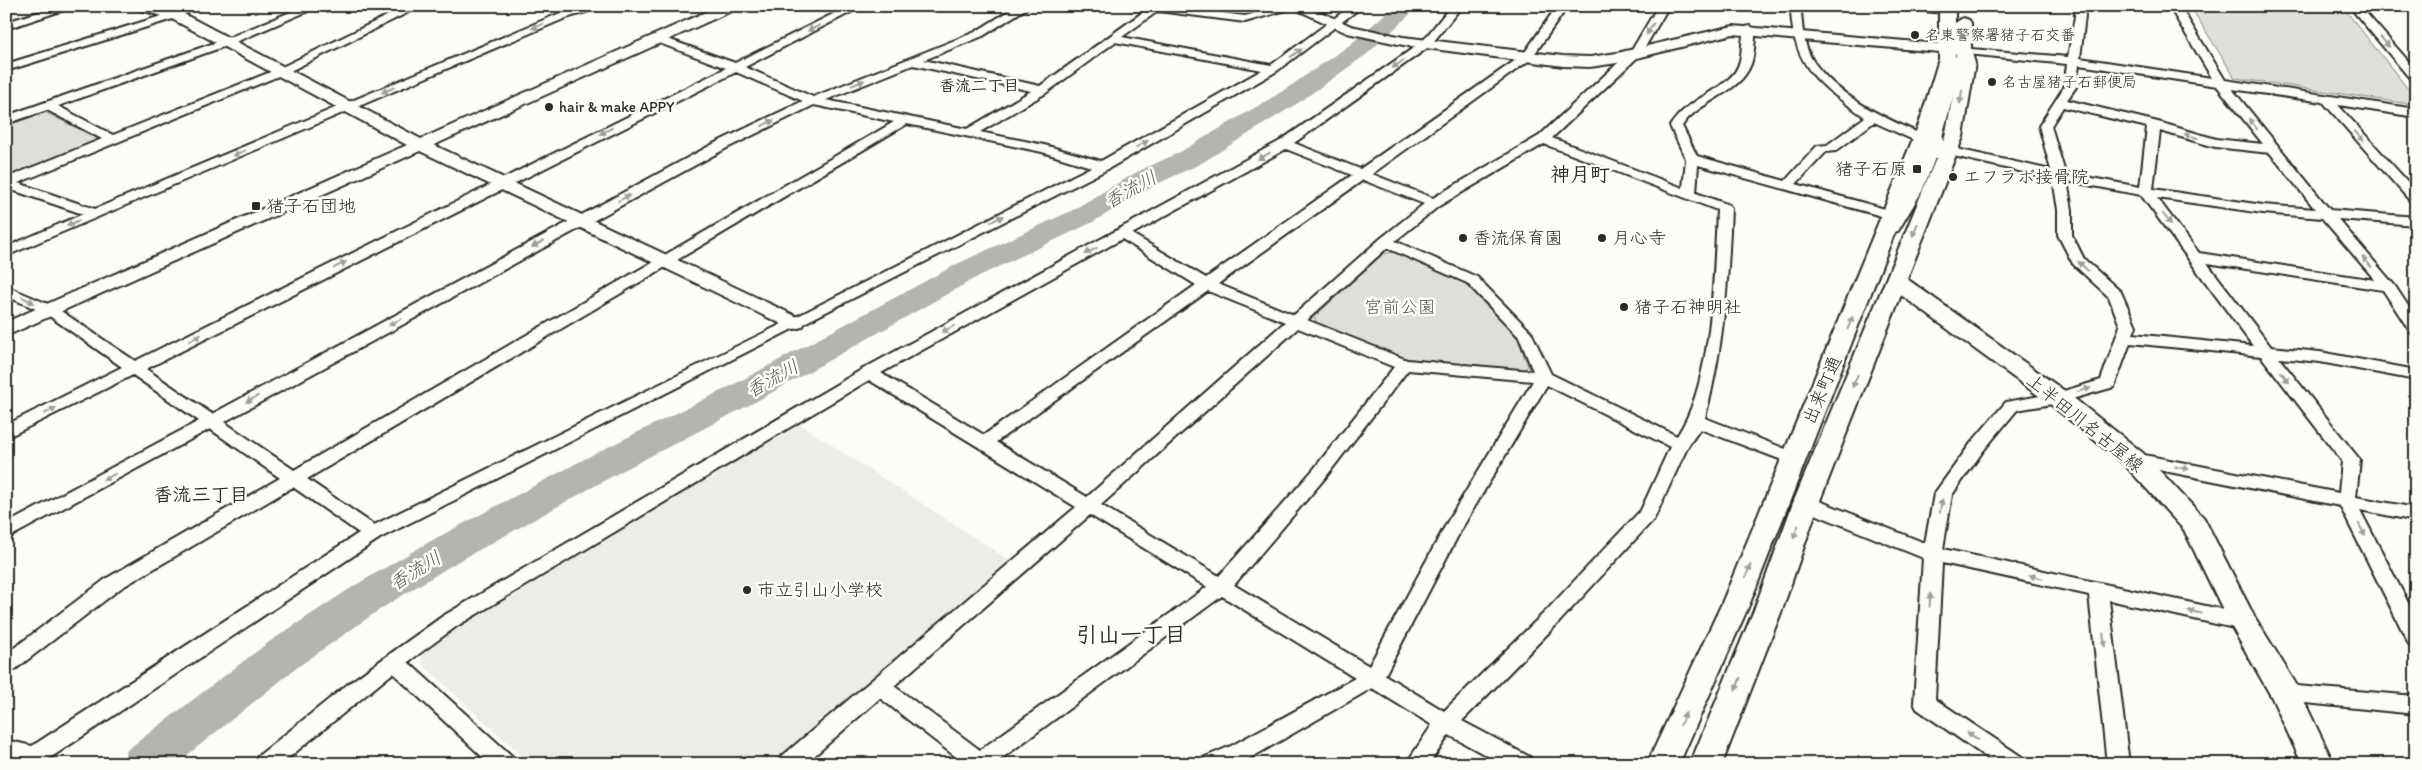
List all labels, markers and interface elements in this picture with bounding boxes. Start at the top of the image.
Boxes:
one-way arrow [531,23,545,31]
one-way arrow [1646,23,1655,36]
one-way arrow [807,24,821,32]
place label: 名東警察署猪子石交番 [1925,26,2075,44]
marker: 名東警察署猪子石交番 [1909,29,1921,41]
one-way arrow [2379,36,2391,48]
one-way arrow [1290,48,1303,58]
one-way arrow [1391,59,1404,69]
place label: 名古屋猪子石郵便局 [2002,73,2137,91]
district label: 香流二丁目 [939,76,1019,95]
marker: 名古屋猪子石郵便局 [1986,76,1998,88]
one-way arrow [851,78,865,86]
one-way arrow [381,86,395,94]
one-way arrow [1957,90,1965,106]
place label: hair & make APPY [559,98,675,116]
marker: hair & make APPY [543,101,555,113]
one-way arrow [2247,117,2258,130]
one-way arrow [761,119,775,127]
one-way arrow [599,127,613,135]
one-way arrow [2353,130,2365,142]
one-way arrow [2183,131,2198,139]
one-way arrow [1135,140,1148,149]
one-way arrow [231,149,246,157]
one-way arrow [1256,152,1271,160]
place label: 猪子石原 [1835,158,1907,180]
district label: 神月町 [1550,162,1610,186]
marker: 猪子石原 [1911,163,1923,175]
water label: 香流川 [1100,166,1161,213]
place label: エフラボ接骨院 [1963,166,2089,188]
marker: エフラボ接骨院 [1947,171,1959,183]
one-way arrow [616,194,631,202]
place label: 猪子石団地 [266,195,356,217]
marker: 猪子石団地 [250,200,262,212]
one-way arrow [2161,212,2172,225]
one-way arrow [990,215,1005,223]
one-way arrow [66,220,80,228]
one-way arrow [1911,223,1919,238]
place label: 香流保育園 [1473,227,1563,249]
place label: 月心寺 [1612,227,1666,249]
marker: 香流保育園 [1457,232,1469,244]
marker: 月心寺 [1596,232,1608,244]
one-way arrow [531,240,545,249]
one-way arrow [1084,247,1097,256]
one-way arrow [2362,256,2373,269]
one-way arrow [2078,260,2090,272]
one-way arrow [333,261,347,269]
one-way arrow [21,296,35,304]
park label: 宮前公園 [1364,296,1436,318]
place label: 猪子石神明社 [1634,296,1742,318]
marker: 猪子石神明社 [1618,301,1630,313]
one-way arrow [1846,316,1854,330]
one-way arrow [388,318,402,326]
one-way arrow [941,325,955,334]
one-way arrow [188,334,202,342]
street label: 出来町通 [1798,353,1846,427]
water label: 香流川 [742,355,803,402]
street label: 上半田川名古屋線 [2022,369,2148,477]
one-way arrow [2280,370,2291,383]
one-way arrow [1851,374,1859,389]
one-way arrow [2077,386,2092,394]
one-way arrow [245,395,260,403]
one-way arrow [43,407,57,415]
one-way arrow [2174,465,2190,473]
one-way arrow [103,472,116,481]
district label: 香流三丁目 [153,483,249,506]
one-way arrow [1938,497,1946,513]
one-way arrow [2358,523,2366,537]
one-way arrow [1792,525,1799,540]
water label: 香流川 [385,546,446,595]
one-way arrow [1745,563,1753,578]
one-way arrow [2029,573,2044,581]
place label: 市立引山小学校 [757,579,883,601]
marker: 市立引山小学校 [741,584,753,596]
one-way arrow [1927,592,1935,608]
one-way arrow [2187,607,2203,615]
district label: 引山一丁目 [1076,621,1186,648]
one-way arrow [2100,632,2108,648]
one-way arrow [1734,677,1742,692]
one-way arrow [1679,712,1687,726]
one-way arrow [1967,731,1980,741]

